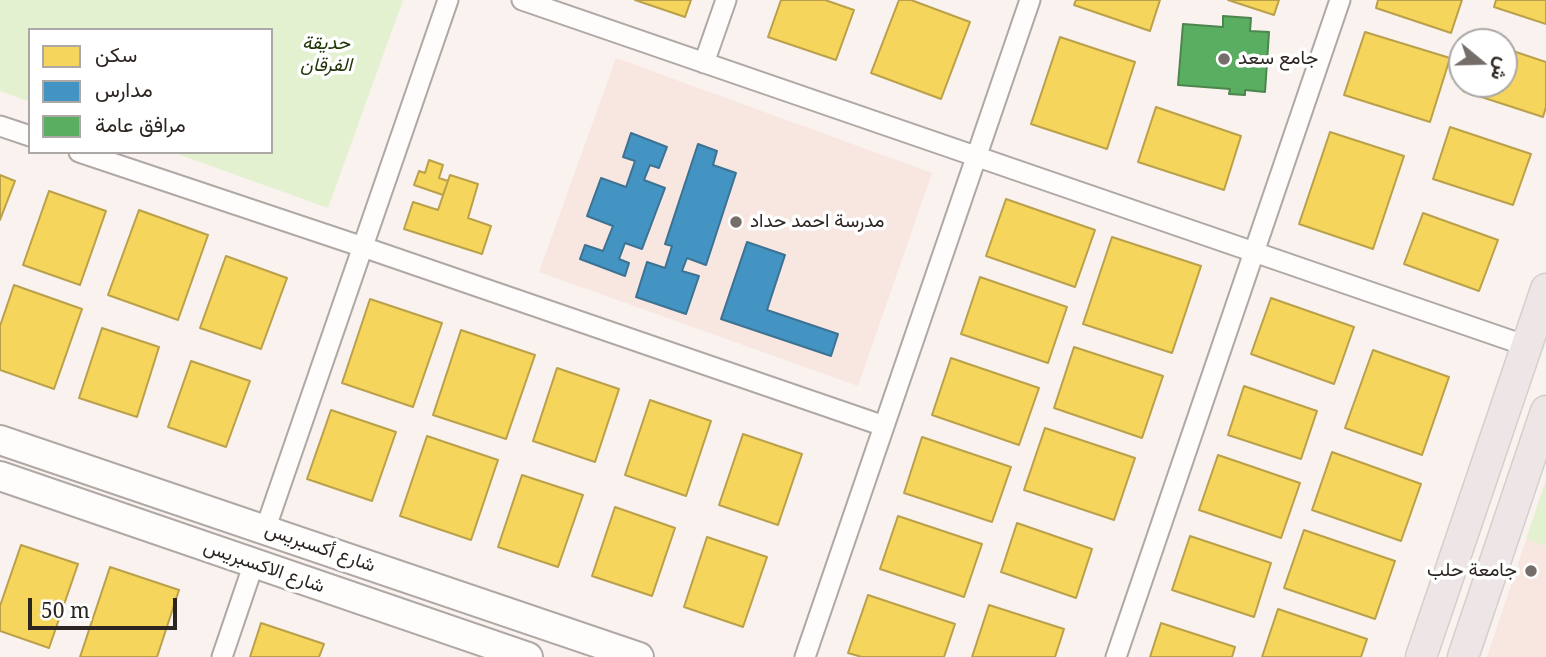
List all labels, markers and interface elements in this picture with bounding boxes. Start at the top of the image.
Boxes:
legend [28,28,273,154]
north arrow [1448,28,1518,98]
park label: حديقة الفرقان [300,33,352,77]
text: سكن [95,40,137,68]
place label: جامع سعد [1238,48,1318,70]
marker: جامع سعد [1216,51,1232,67]
text: ش [1485,54,1517,84]
text: مدارس [95,75,153,103]
text: مرافق عامة [95,110,186,138]
place label: مدرسة احمد حداد [750,211,884,233]
marker: مدرسة احمد حداد [728,214,744,230]
street label: شارع أكسبريس [262,518,378,578]
street label: شارع الاكسبريس [201,536,327,598]
place label: جامعة حلب [1427,560,1517,582]
marker: جامعة حلب [1523,563,1539,579]
scale bar [32,584,180,628]
text: 50 m [41,596,90,624]

